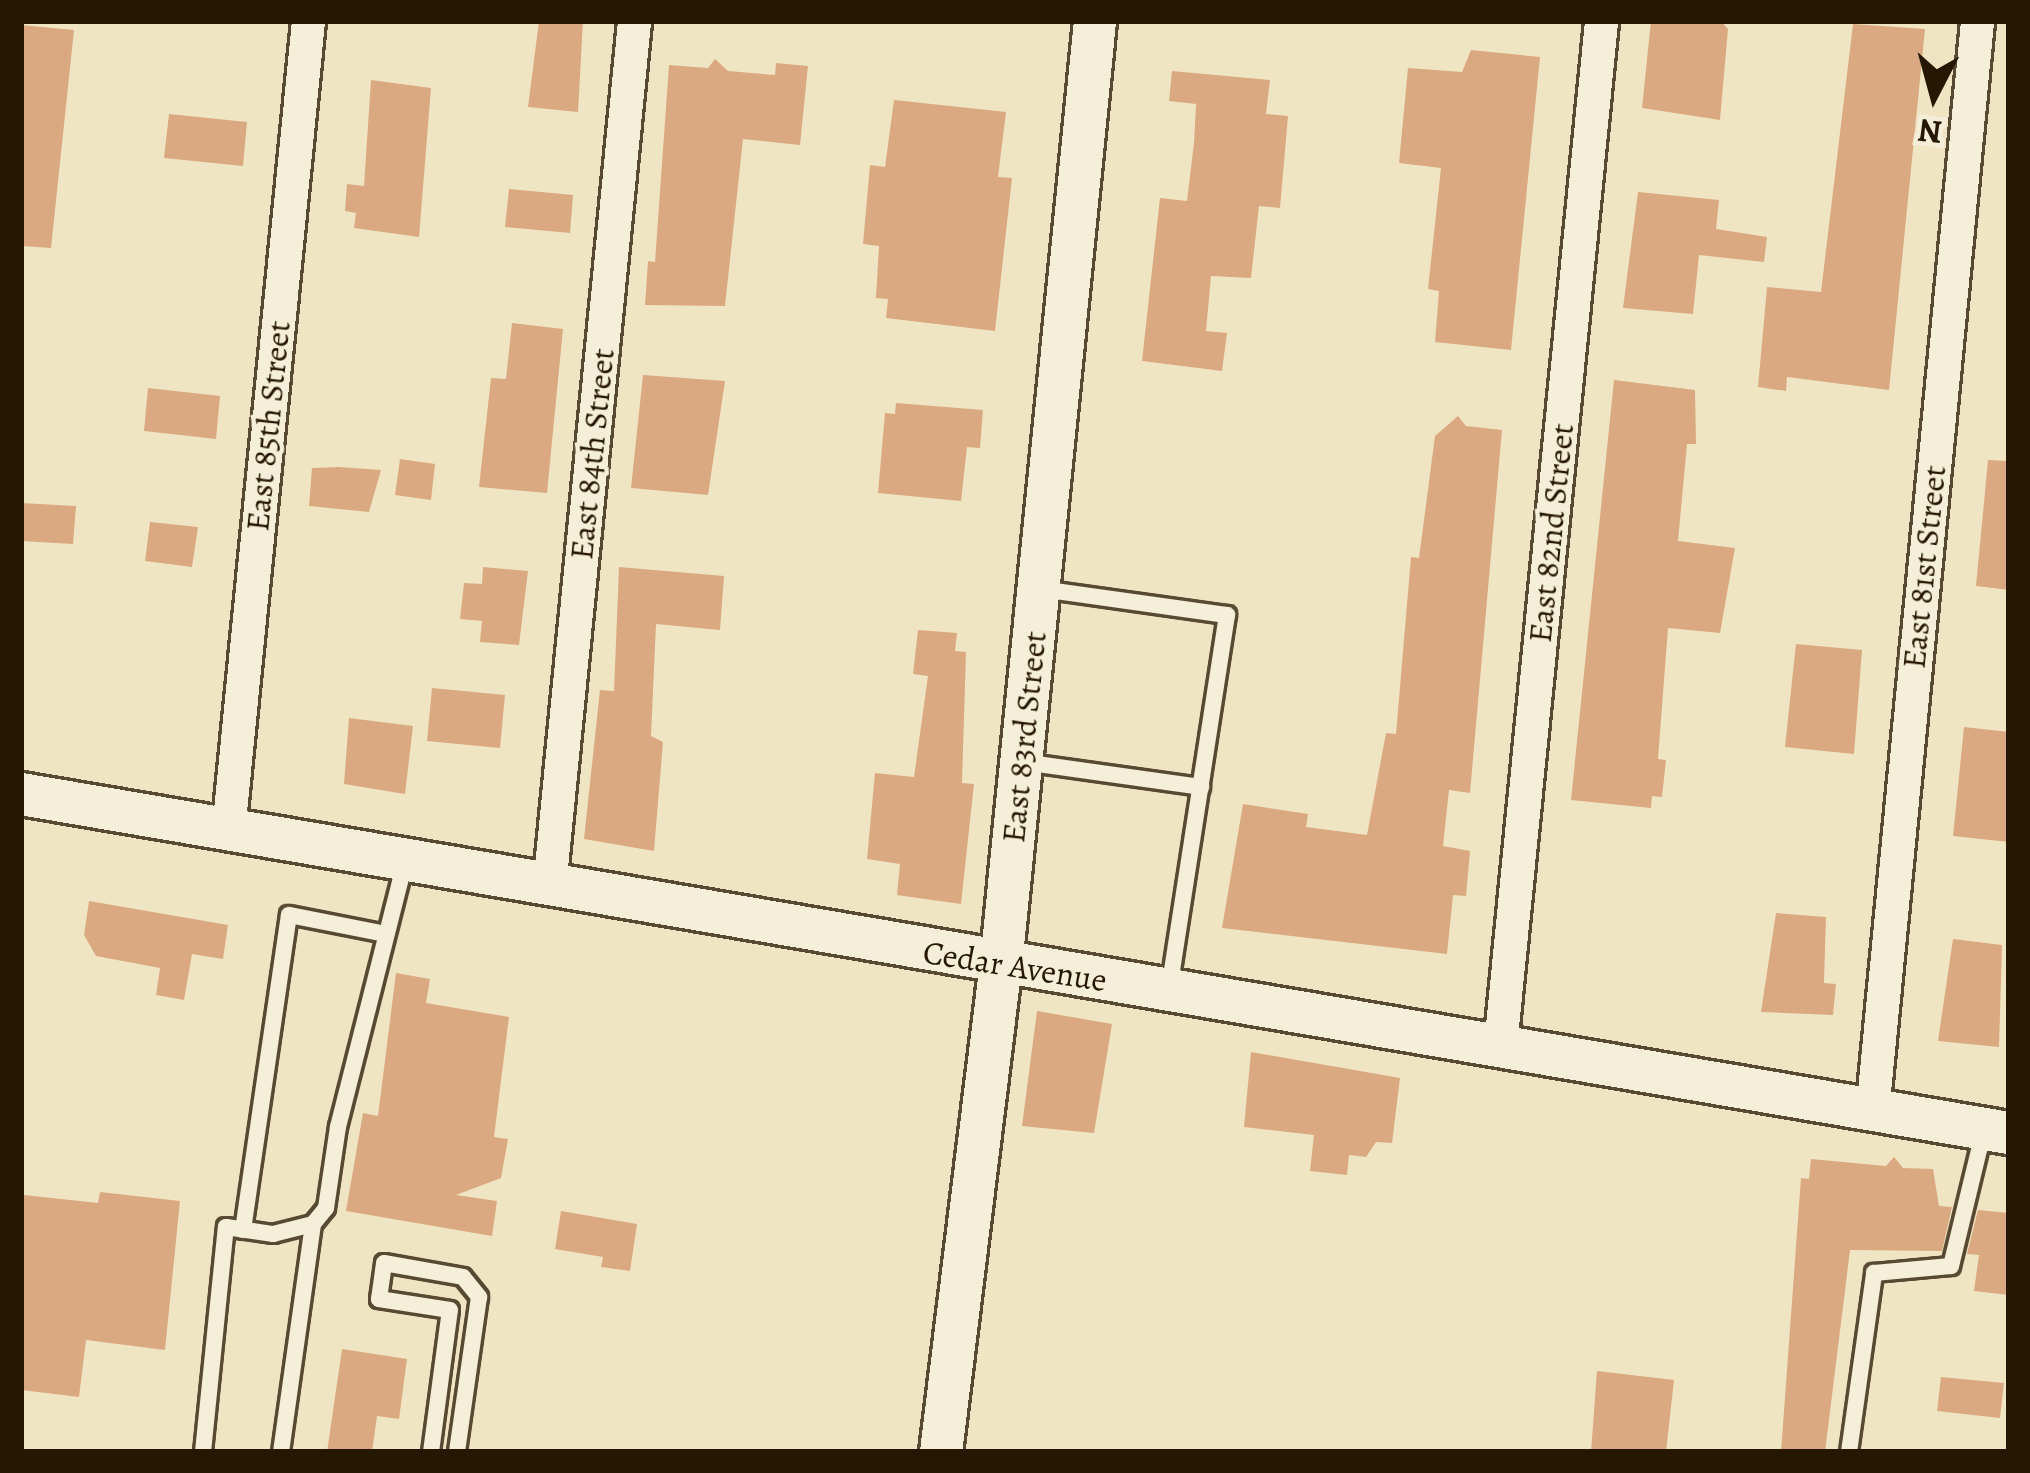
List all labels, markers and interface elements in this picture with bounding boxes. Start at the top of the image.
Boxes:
north arrow [1874,36,1994,156]
text: N [1916,109,1944,156]
street label: East 85th Street [237,319,299,533]
street label: East 84th Street [561,346,623,562]
street label: East 82nd Street [1520,421,1582,645]
street label: East 81st Street [1894,463,1954,671]
street label: East 83rd Street [993,629,1055,845]
street label: Cedar Avenue [920,932,1110,1000]

